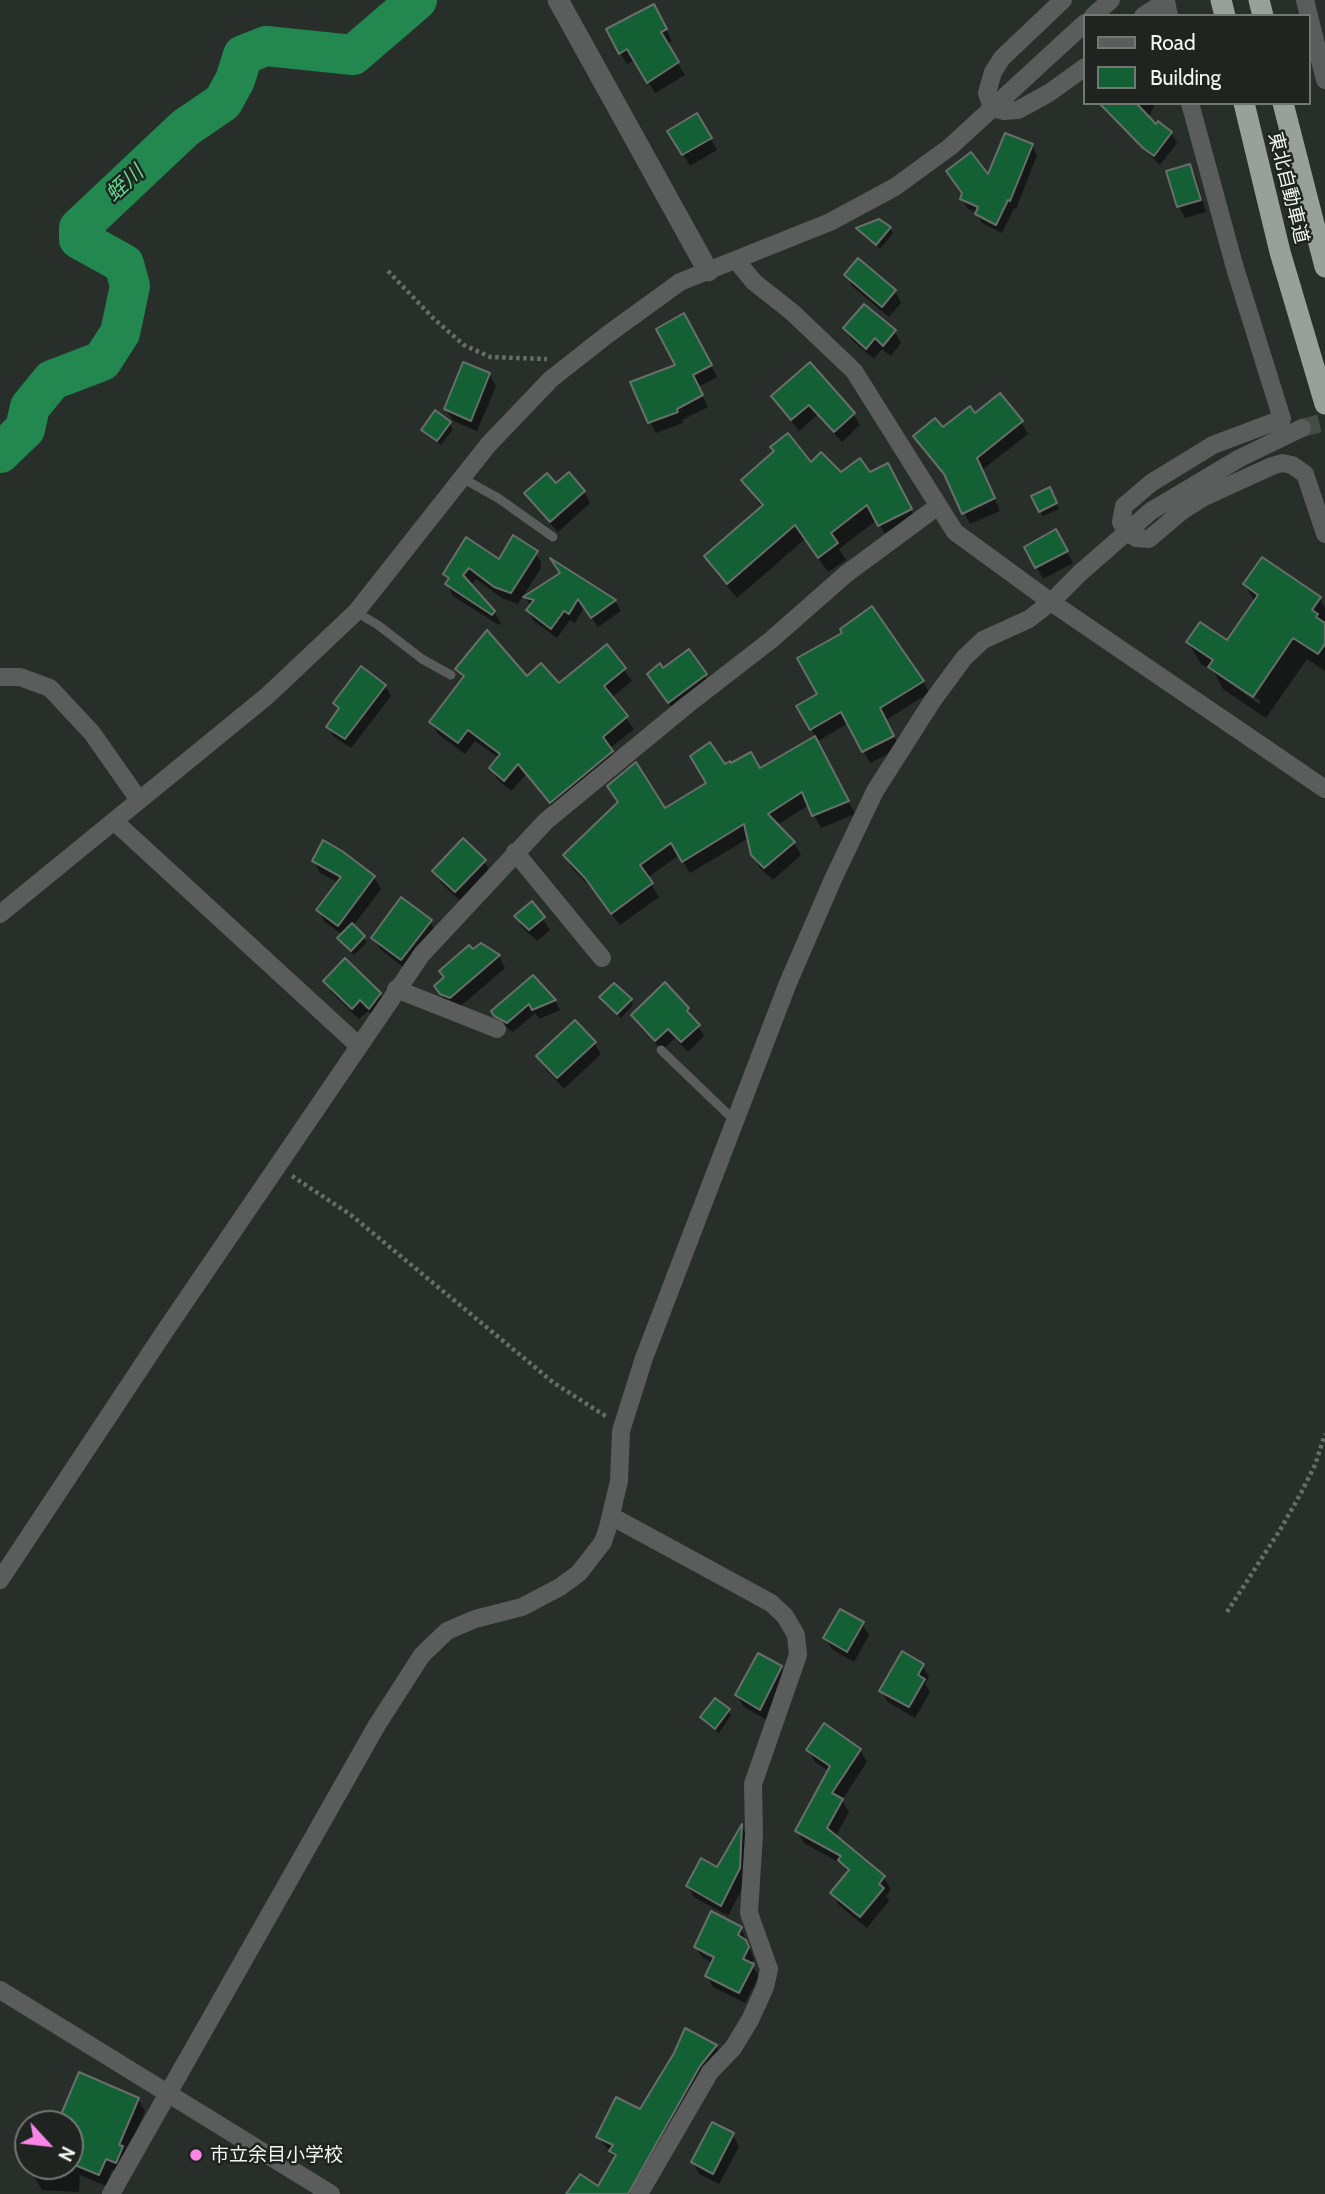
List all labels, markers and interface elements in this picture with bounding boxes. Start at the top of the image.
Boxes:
legend [1084,14,1311,105]
text: Road [1150,30,1196,55]
text: Building [1150,65,1221,90]
street label: 東北自動車道 [1263,130,1313,246]
water label: 蛭川 [101,160,149,208]
north arrow [14,2110,84,2180]
text: N [53,2143,80,2165]
place label: 市立余目小学校 [210,2144,343,2166]
marker: 市立余目小学校 [188,2147,204,2163]

